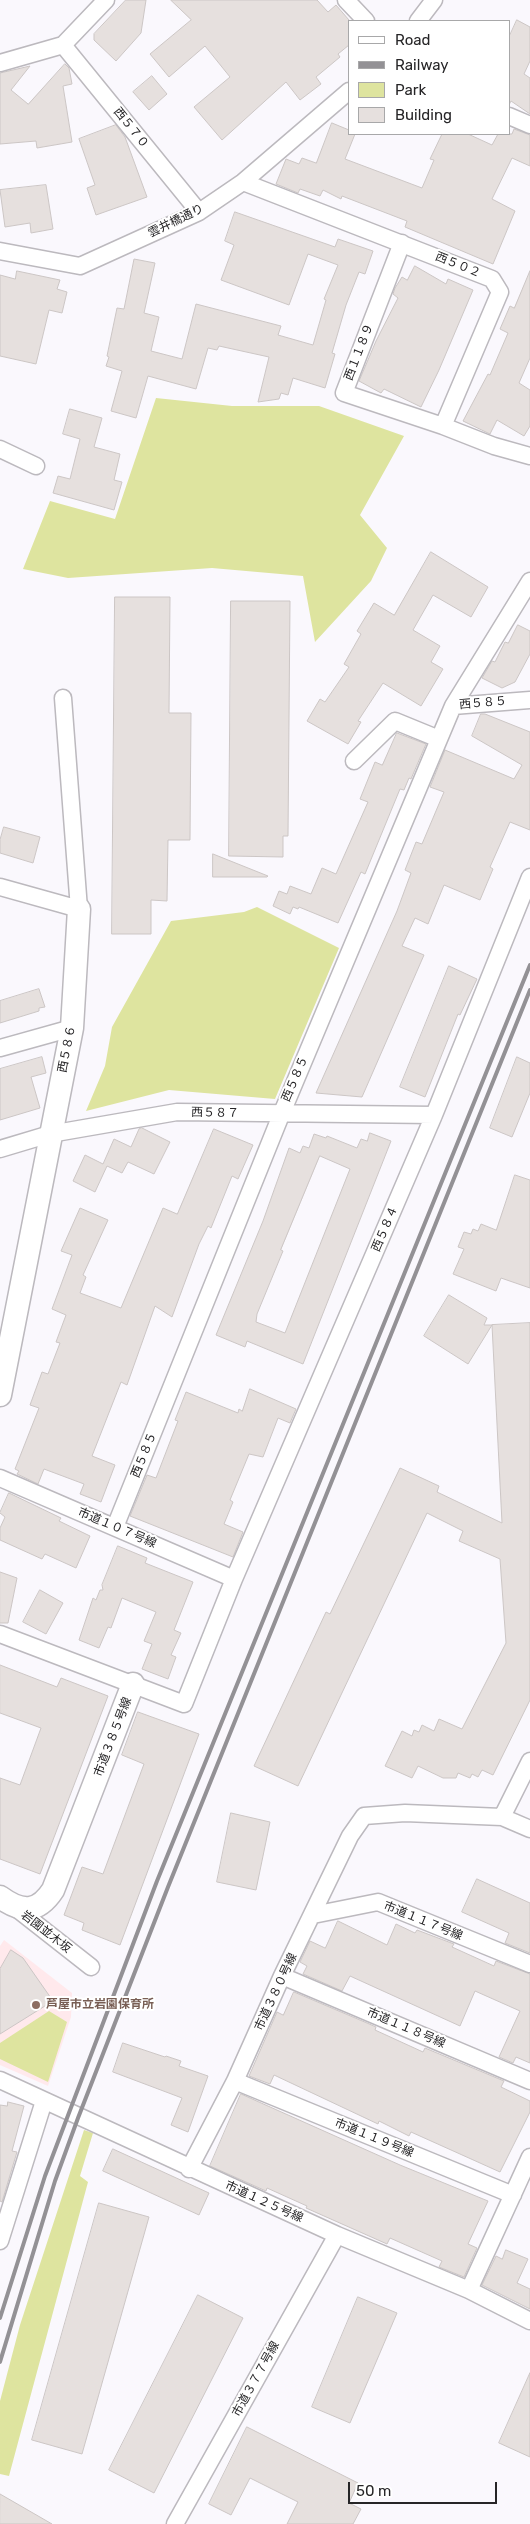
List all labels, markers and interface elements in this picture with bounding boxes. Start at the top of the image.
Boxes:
legend [348,20,510,135]
text: Road [395,31,431,49]
text: Railway [395,56,449,74]
text: Park [395,81,426,99]
street label: 西５７０ [110,105,152,151]
text: Building [395,106,452,124]
street label: 雲井橋通り [146,201,206,241]
street label: 西５０２ [433,249,483,281]
street label: 西１１８９ [342,321,376,383]
street label: 西５８５ [458,694,508,712]
street label: 西５８６ [55,1024,79,1074]
street label: 西５８５ [279,1054,311,1104]
street label: 西５８７ [191,1105,239,1121]
street label: 西５８４ [369,1204,401,1254]
street label: 西５８５ [128,1430,160,1480]
street label: 市道１０７号線 [76,1505,158,1551]
street label: 市道３８５号線 [91,1695,135,1779]
street label: 市道１１７号線 [381,1899,465,1943]
street label: 岩園並木坂 [18,1908,74,1956]
street label: 市道３８０号線 [252,1951,300,2033]
place label: 芦屋市立岩園保育所 [46,1998,154,2012]
marker: 芦屋市立岩園保育所 [30,1999,42,2011]
street label: 市道１１８号線 [365,2005,447,2051]
street label: 市道１１９号線 [332,2116,416,2160]
street label: 市道１２５号線 [223,2178,305,2226]
street label: 市道３７７号線 [229,2339,283,2419]
scale bar [350,2472,499,2504]
text: 50 m [356,2482,391,2500]

